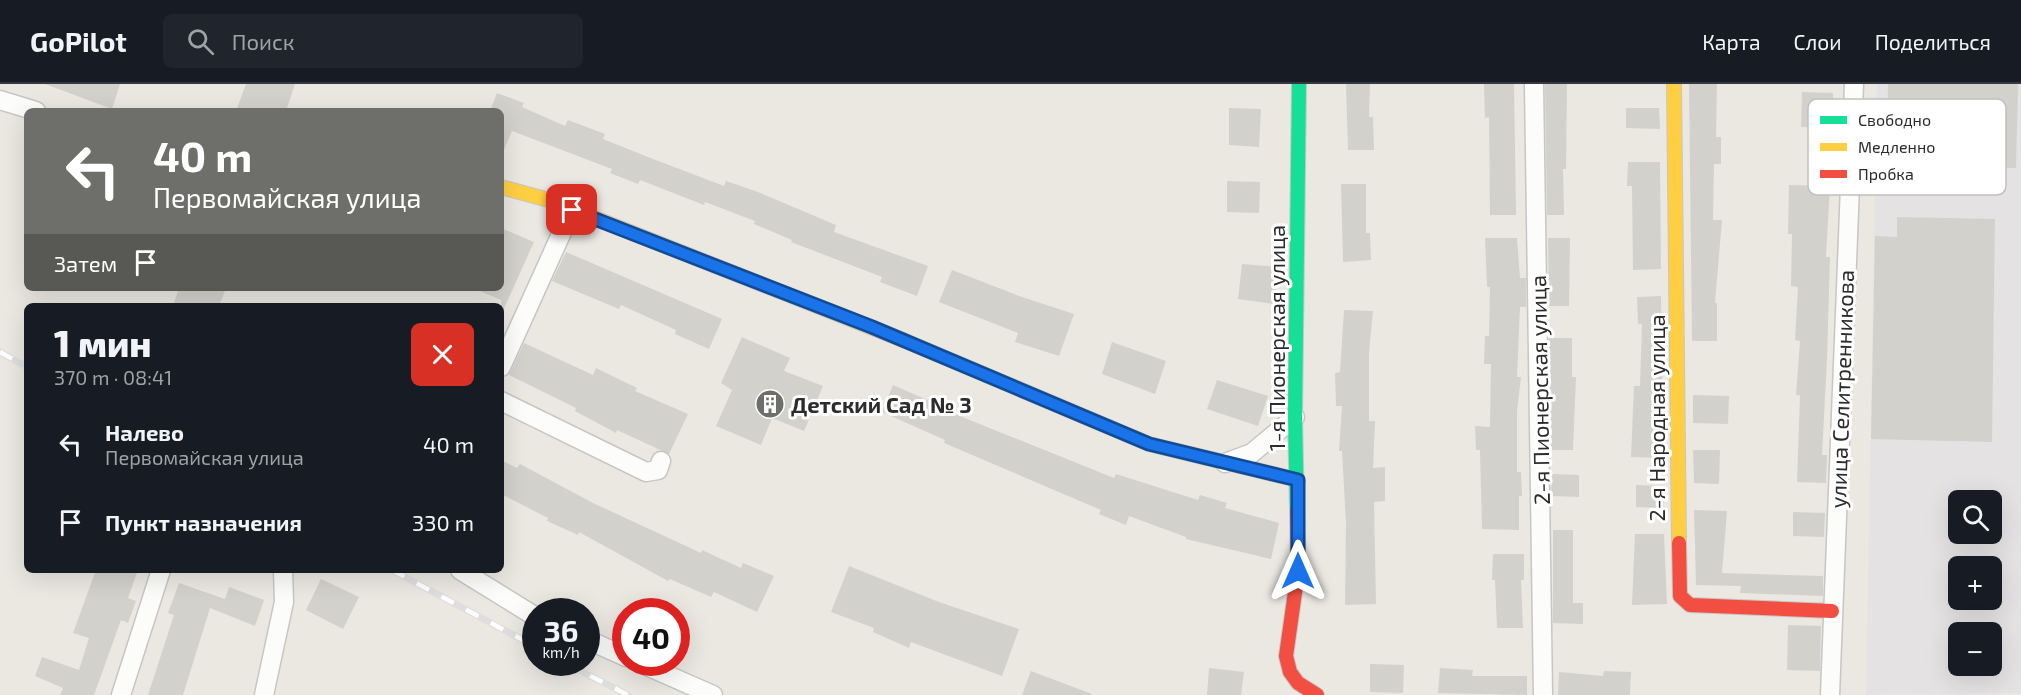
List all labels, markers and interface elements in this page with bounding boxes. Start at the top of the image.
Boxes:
search box [163,14,583,68]
text: GoPilot [30,24,127,58]
icon: search [184,25,217,58]
text: Поиск [232,28,295,54]
text: Карта [1702,29,1761,54]
text: Слои [1794,29,1842,54]
text: Поделиться [1875,29,1991,54]
legend [1808,99,2006,195]
text: Свободно [1858,110,1931,129]
text: 40 m [153,130,252,180]
icon: left [54,132,132,210]
text: Медленно [1858,137,1935,156]
text: Пробка [1858,164,1914,183]
text: Первомайская улица [153,181,421,213]
pin [546,184,597,235]
icon: arrive [555,193,588,226]
street label: 1-я Пионерская улица [1263,225,1290,451]
icon: arrive [129,246,162,279]
text: Затем [54,250,117,276]
street label: улица Селитренникова [1824,269,1859,509]
street label: 2-я Пионерская улица [1524,275,1555,505]
street label: 2-я Народная улица [1643,314,1670,522]
text: 1 мин [54,321,152,364]
button: close [411,323,474,386]
text: 370 m · 08:41 [54,365,172,389]
building icon: Детский Сад № 3 [754,388,786,420]
place label: Детский Сад № 3 [791,391,972,417]
text: Налево [105,419,184,445]
icon: left [54,428,87,461]
text: 40 m [423,431,474,457]
text: Первомайская улица [105,445,304,469]
map controls [1948,490,2002,676]
button: search [1948,490,2002,544]
icon: arrive [54,506,87,539]
text: Пункт назначения [105,509,302,535]
text: 330 m [412,509,474,535]
position arrow [1266,539,1330,603]
button: + [1948,556,2002,610]
speed limit sign: 40 [612,598,690,676]
text: 36 [544,612,578,648]
button: − [1948,622,2002,676]
text: km/h [542,643,580,661]

